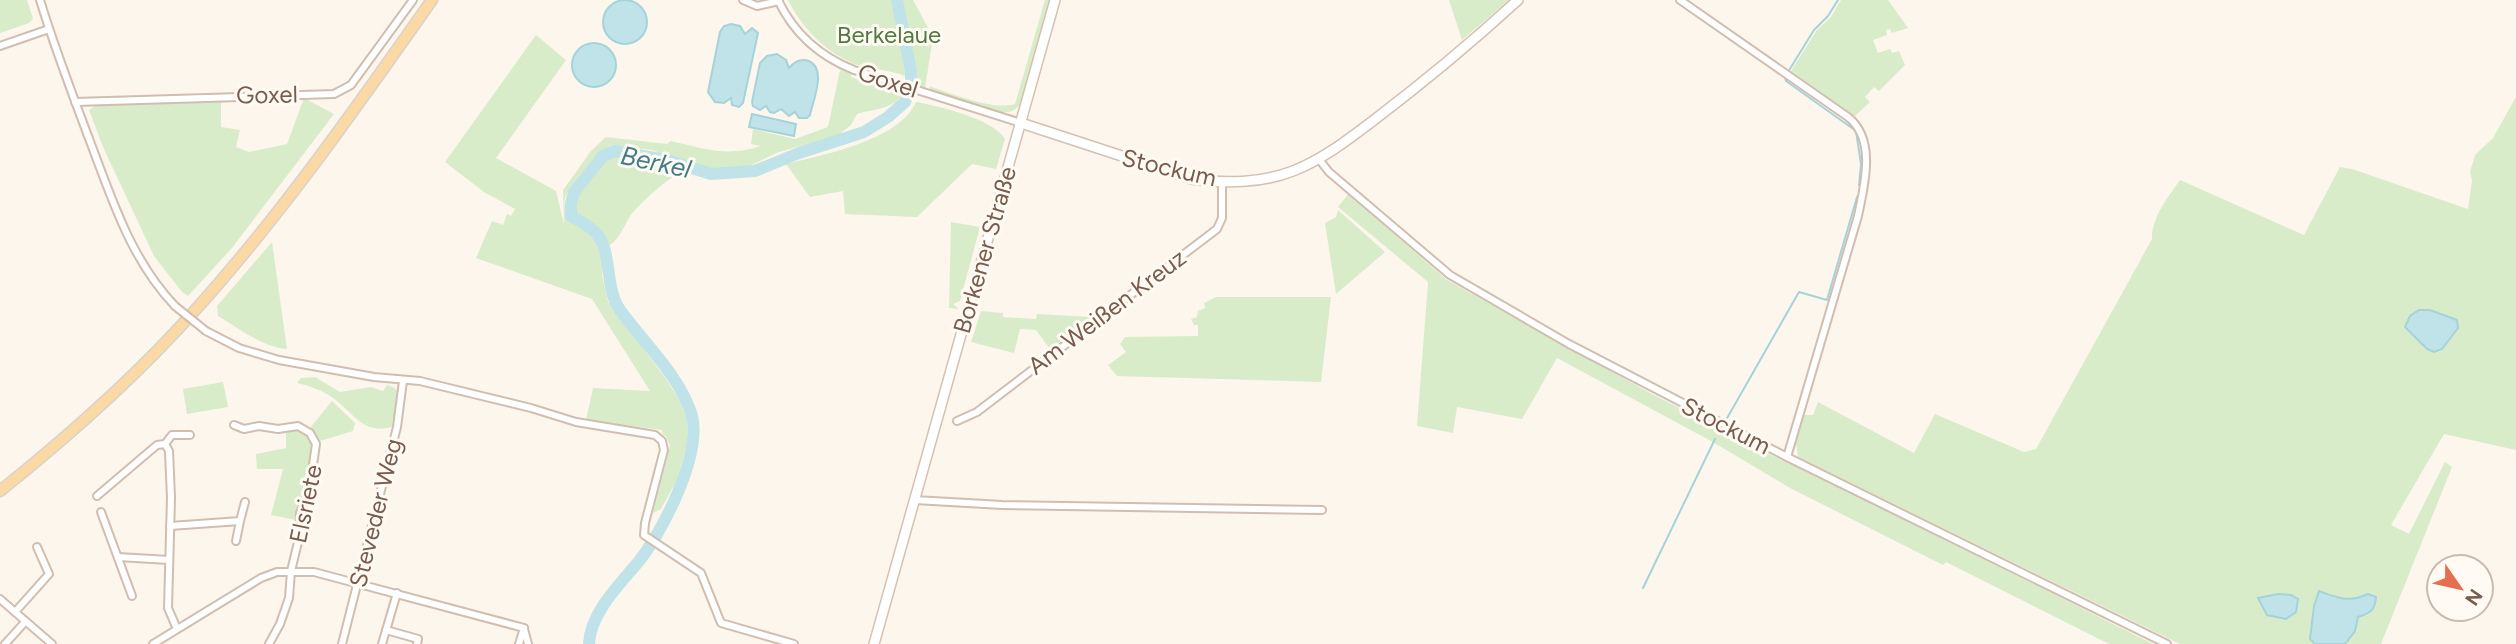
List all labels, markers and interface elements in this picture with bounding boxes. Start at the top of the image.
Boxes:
park label: Berkelaue [837,20,941,49]
street label: Goxel [854,57,922,104]
street label: Goxel [236,79,298,110]
water label: Berkel [618,139,694,185]
street label: Stockum [1119,143,1219,192]
street label: Borkener Straße [947,163,1022,337]
street label: Am Weißen Kreuz [1022,243,1191,380]
street label: Stockum [1677,391,1776,460]
street label: Steveder Weg [343,435,408,590]
street label: Elsriete [283,462,328,546]
north arrow [2425,553,2495,623]
text: N [2460,585,2487,610]

